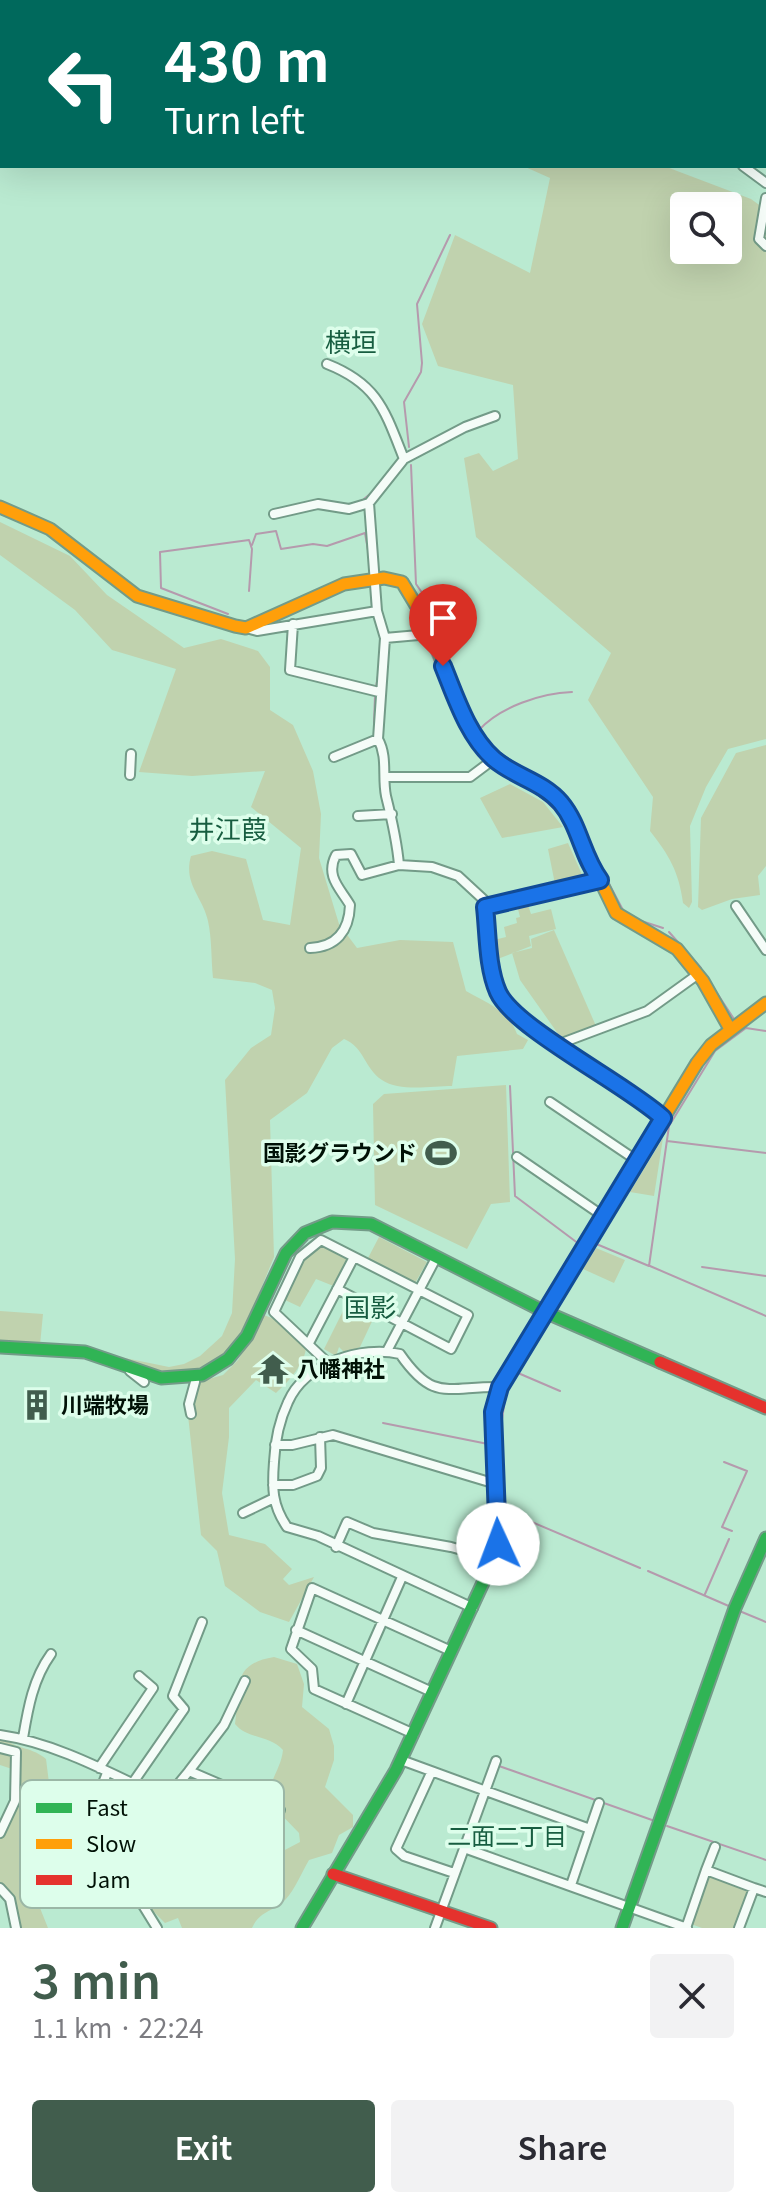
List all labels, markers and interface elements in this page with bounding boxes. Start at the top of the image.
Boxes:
text: 430 m [164,17,330,98]
icon: left [32,32,136,136]
text: Turn left [164,92,305,144]
map controls [670,192,742,264]
button: search [670,192,742,264]
district label: 横垣 [325,322,377,359]
pin [409,584,477,666]
icon: arrive [421,596,465,640]
district label: 井江葭 [189,809,267,846]
place label: 国影グラウンド [263,1135,417,1167]
sports icon: 国影グラウンド [424,1136,458,1170]
district label: 国影 [344,1287,396,1324]
place label: 八幡神社 [297,1351,385,1383]
temple icon: 八幡神社 [256,1352,290,1386]
place label: 川端牧場 [61,1387,149,1419]
building icon: 川端牧場 [20,1388,54,1422]
position arrow [456,1502,540,1586]
legend [20,1780,284,1908]
text: Fast [86,1790,128,1822]
district label: 二面二丁目 [447,1817,567,1852]
text: Slow [86,1826,137,1858]
text: Jam [86,1862,131,1894]
text: 3 min [32,1943,161,2013]
button: close [650,1954,734,2038]
text: 1.1 km · 22:24 [32,2008,204,2045]
button: Exit [32,2100,375,2192]
button: Share [391,2100,734,2192]

